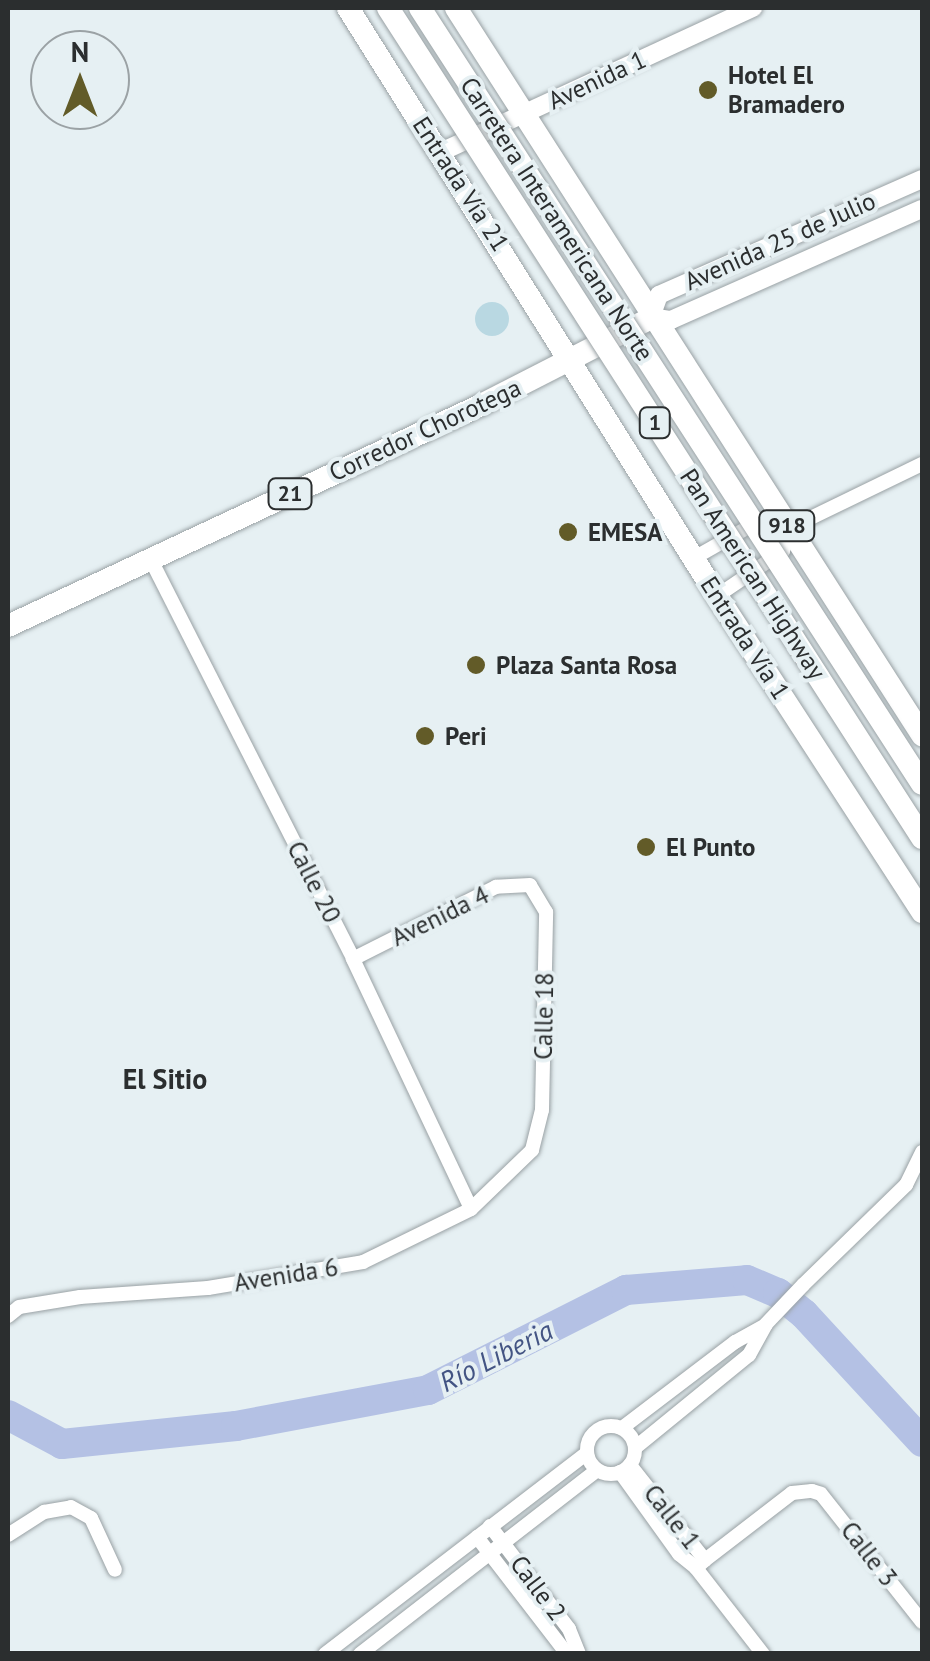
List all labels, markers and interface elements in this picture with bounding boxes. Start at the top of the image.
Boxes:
north arrow [30,30,130,130]
text: N [71,33,89,70]
street label: Avenida 1 [543,44,651,116]
place label: Hotel El Bramadero [728,61,845,120]
street label: Carretera Interamericana Norte [454,72,660,366]
marker: Hotel El Bramadero [697,79,719,101]
street label: Entrada Vía 21 [406,111,516,257]
street label: Avenida 25 de Julio [680,185,880,297]
street label: Corredor Chorotega [324,372,526,488]
road number: 1 [638,406,672,440]
street label: Pan American Highway [674,463,832,685]
road number: 21 [268,477,312,511]
road number: 918 [757,509,817,543]
place label: EMESA [588,517,662,547]
marker: EMESA [557,521,579,543]
street label: Entrada Vía 1 [694,571,796,705]
place label: Plaza Santa Rosa [496,650,677,680]
marker: Plaza Santa Rosa [465,654,487,676]
place label: Peri [445,721,487,751]
marker: Peri [414,725,436,747]
place label: El Punto [666,832,755,862]
street label: Calle 20 [281,836,347,928]
marker: El Punto [635,836,657,858]
street label: Avenida 4 [386,880,494,952]
street label: Calle 18 [528,972,560,1060]
district label: El Sitio [123,1062,207,1096]
street label: Avenida 6 [232,1252,340,1298]
water label: Río Liberia [434,1313,558,1399]
street label: Calle 1 [637,1479,707,1555]
street label: Calle 3 [834,1516,904,1592]
street label: Calle 2 [504,1549,572,1627]

